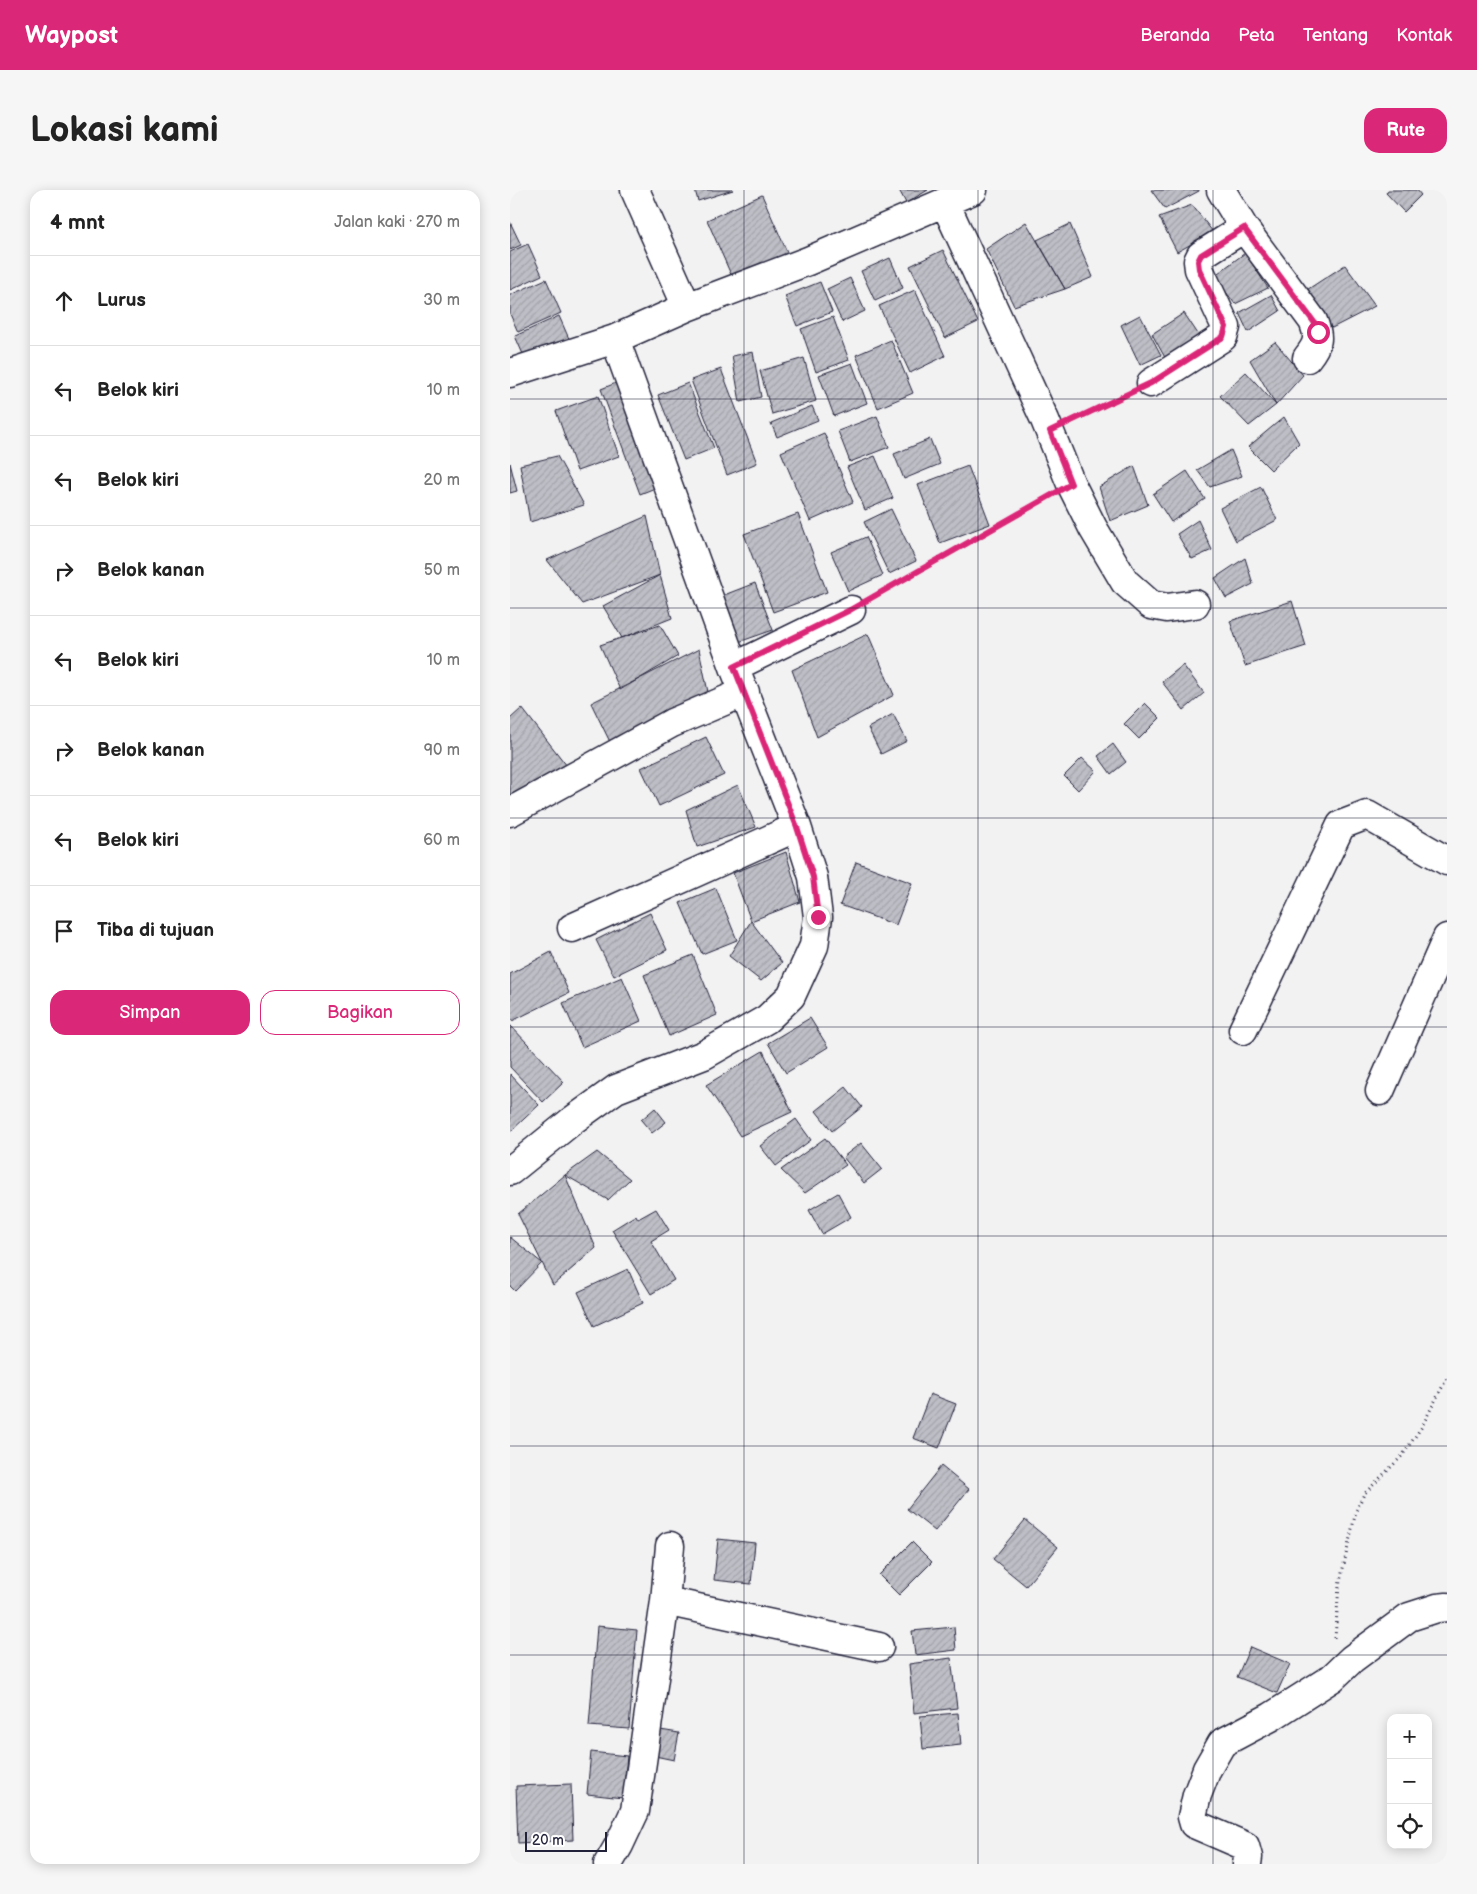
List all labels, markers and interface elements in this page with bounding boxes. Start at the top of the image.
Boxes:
text: Waypost [25,21,118,50]
text: Beranda [1140,25,1210,46]
text: Peta [1238,25,1275,46]
text: Tentang [1303,25,1368,46]
text: Kontak [1396,25,1452,46]
button: Rute [1364,108,1447,153]
text: Lokasi kami [30,109,219,152]
text: 4 mnt [50,210,105,235]
text: Jalan kaki · 270 m [334,213,460,232]
icon: ahead [50,287,78,315]
text: Lurus [97,289,146,312]
text: 30 m [423,291,460,310]
route start [1307,321,1330,344]
icon: left [50,377,78,405]
text: Belok kiri [97,379,179,402]
text: 10 m [427,381,460,400]
icon: left [50,467,78,495]
text: Belok kiri [97,469,179,492]
text: 20 m [424,471,460,490]
icon: right [50,557,78,585]
text: Belok kanan [97,559,205,582]
text: 50 m [424,561,460,580]
icon: left [50,647,78,675]
text: Belok kiri [97,649,179,672]
text: 10 m [427,651,460,670]
icon: right [50,737,78,765]
text: Belok kanan [97,739,205,762]
text: 90 m [424,741,460,760]
icon: left [50,827,78,855]
text: Belok kiri [97,829,179,852]
text: 60 m [423,831,460,850]
route end [807,906,830,929]
icon: arrive [50,917,78,945]
text: Tiba di tujuan [97,919,214,942]
button: Simpan [50,990,250,1035]
button: Bagikan [260,990,460,1035]
map controls [1387,1714,1432,1849]
button: + [1387,1714,1432,1759]
button: − [1387,1759,1432,1804]
button: locate [1387,1804,1432,1849]
scale bar [525,1829,608,1852]
text: 20 m [532,1832,564,1849]

